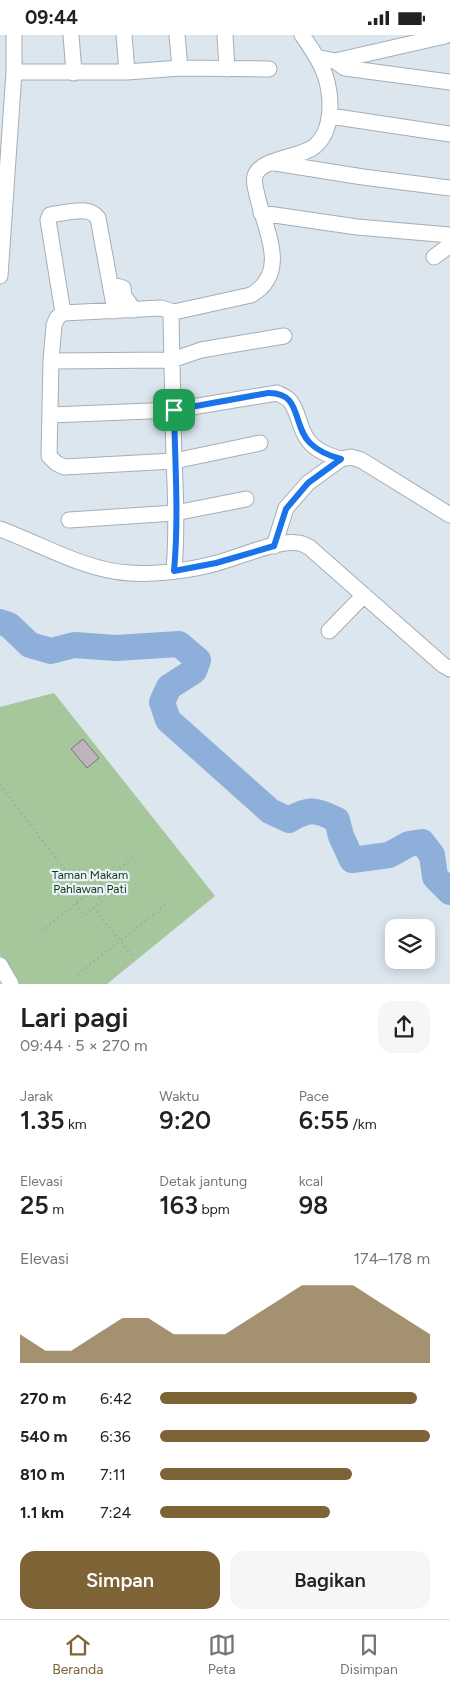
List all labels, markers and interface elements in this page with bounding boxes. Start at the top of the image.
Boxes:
text: 09:44 [25,6,78,29]
pin [153,389,195,431]
icon: arrive [160,396,188,424]
park label: Taman Makam Pahlawan Pati [52,868,128,896]
map controls [385,919,435,969]
button: layers [385,919,435,969]
text: Lari pagi [20,1000,129,1034]
button: share [378,1001,430,1053]
text: 09:44 · 5 × 270 m [20,1036,148,1055]
text: Jarak [20,1088,53,1105]
text: Waktu [159,1088,199,1105]
text: Pace [299,1088,329,1105]
text: 1.35 [20,1105,65,1135]
text: 9:20 [159,1105,211,1135]
text: 6:55 [299,1105,349,1135]
text: km [65,1116,87,1133]
text: /km [349,1116,377,1133]
text: Elevasi [20,1173,63,1190]
text: Detak jantung [159,1173,247,1190]
text: kcal [299,1173,323,1190]
text: 25 [20,1190,49,1220]
text: 163 [159,1190,198,1220]
text: 98 [299,1190,328,1220]
text: m [49,1201,64,1218]
text: bpm [198,1201,230,1218]
text: Elevasi [20,1249,69,1268]
text: 174–178 m [353,1249,430,1268]
text: 270 m [20,1389,66,1408]
text: 6:42 [100,1389,132,1408]
text: 540 m [20,1427,68,1446]
text: 6:36 [100,1427,131,1446]
text: 810 m [20,1465,65,1484]
text: 7:11 [100,1465,126,1484]
text: 1.1 km [20,1503,64,1522]
text: 7:24 [100,1503,132,1522]
button: Simpan [20,1551,220,1609]
button: Bagikan [230,1551,430,1609]
tab: Beranda [52,1631,103,1678]
tab: Peta [208,1631,236,1678]
tab: Disimpan [340,1631,398,1678]

